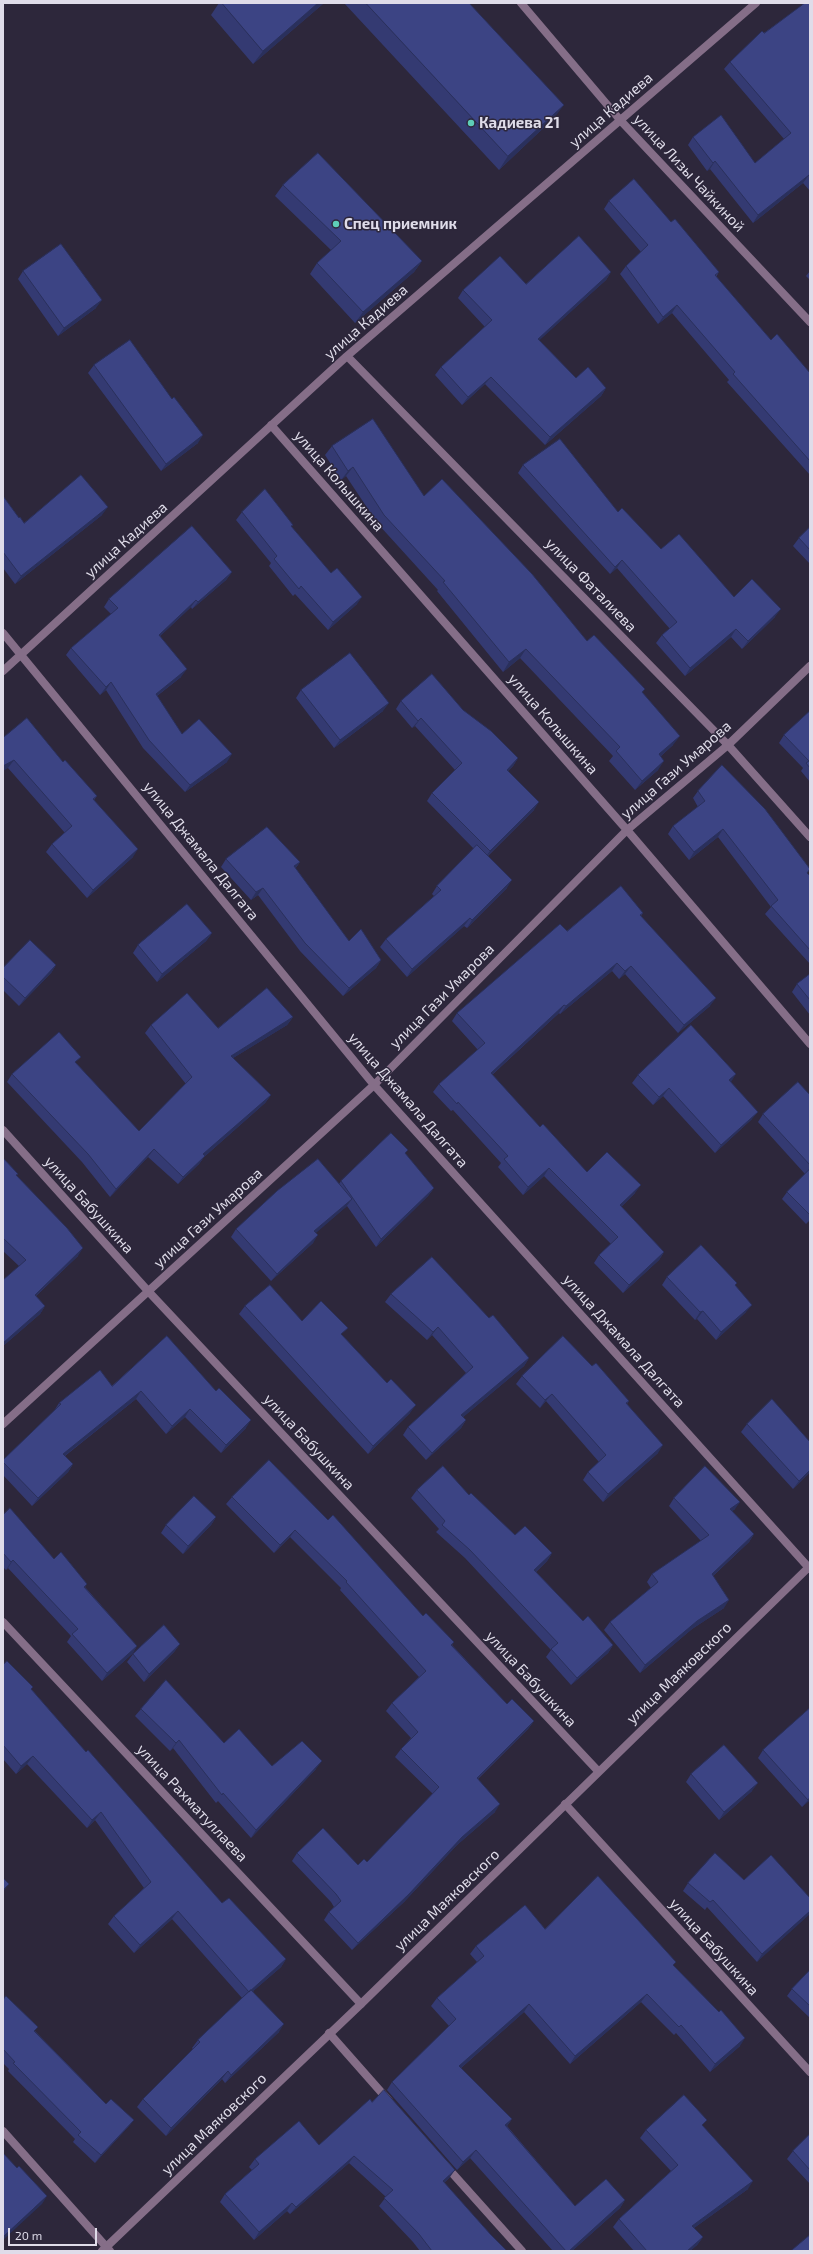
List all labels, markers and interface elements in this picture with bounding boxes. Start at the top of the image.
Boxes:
street label: улица Кадиева [566,69,656,151]
street label: улица Лизы Чайкиной [630,110,748,236]
place label: Кадиева 21 [479,114,560,132]
marker: Кадиева 21 [466,118,476,128]
place label: Спец приемник [344,215,457,233]
marker: Спец приемник [331,219,341,229]
street label: улица Кадиева [321,281,411,363]
street label: улица Колышкина [290,427,388,535]
street label: улица Кадиева [81,498,171,582]
street label: улица Фаталиева [542,534,640,636]
street label: улица Колышкина [504,670,602,778]
street label: улица Гази Умарова [617,717,735,823]
street label: улица Джамала Далгата [139,778,263,924]
street label: улица Гази Умарова [386,940,498,1052]
street label: улица Джамала Далгата [344,1029,472,1171]
street label: улица Бабушкина [41,1153,137,1257]
street label: улица Гази Умарова [150,1164,266,1272]
street label: улица Джамала Далгата [559,1271,689,1411]
street label: улица Бабушкина [260,1390,358,1494]
street label: улица Маяковского [623,1618,735,1728]
street label: улица Бабушкина [482,1627,580,1731]
street label: улица Рахматуллаева [133,1740,251,1866]
street label: улица Маяковского [391,1845,503,1955]
street label: улица Бабушкина [666,1895,762,1999]
street label: улица Маяковского [158,2069,270,2179]
scale bar [10,2220,99,2246]
text: 20 m [15,2228,42,2242]

